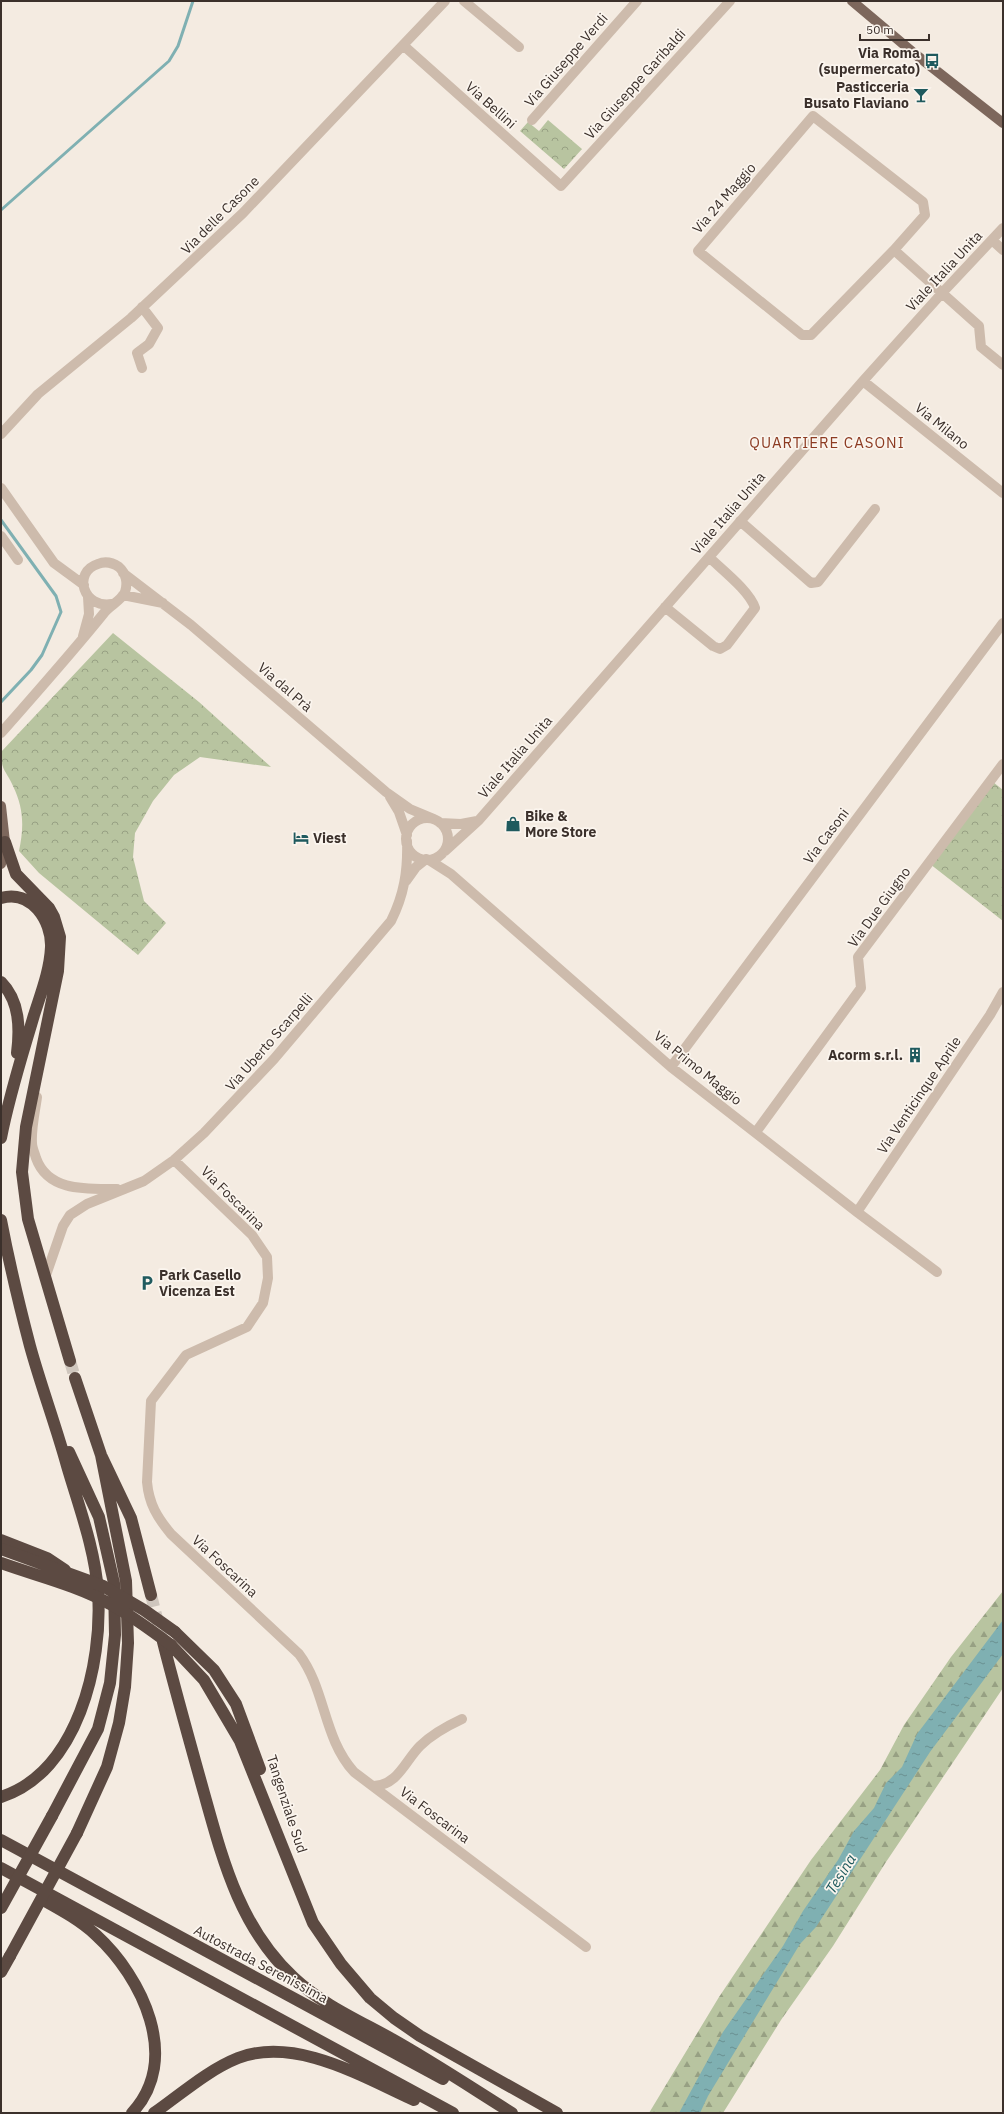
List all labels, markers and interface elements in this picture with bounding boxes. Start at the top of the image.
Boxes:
street label: Via Giuseppe Verdi [520,9,612,111]
scale bar [860,16,929,42]
text: 50 m [866,22,894,37]
street label: Via Giuseppe Garibaldi [581,25,689,143]
place label: Via Roma (supermercato) [819,44,920,78]
bus stop icon: Via Roma (supermercato) [923,52,941,70]
street label: Via Bellini [462,78,520,132]
place label: Pasticceria Busato Flaviano [804,78,909,112]
bar icon: Pasticceria Busato Flaviano [912,86,930,104]
street label: Via 24 Maggio [688,159,760,237]
street label: Via delle Casone [177,172,263,258]
street label: Viale Italia Unita [902,227,986,315]
street label: Via Milano [911,399,973,453]
district label: QUARTIERE CASONI [749,433,905,452]
street label: Viale Italia Unita [687,468,769,558]
street label: Via dal Prà [254,658,316,716]
street label: Viale Italia Unita [474,712,556,802]
street label: Via Casoni [799,805,853,867]
place label: Bike & More Store [525,807,597,841]
shop icon: Bike & More Store [504,815,522,833]
hotel icon: Viest [292,829,310,847]
place label: Viest [313,829,346,847]
street label: Via Due Giugno [844,863,914,951]
street label: Via Uberto Scarpelli [222,989,316,1095]
street label: Via Primo Maggio [650,1027,746,1109]
street label: Via Venticinque Aprile [873,1033,965,1157]
place label: Acorm s.r.l. [828,1046,903,1064]
building icon: Acorm s.r.l. [906,1046,924,1064]
street label: Via Foscarina [197,1162,269,1234]
place label: Park Casello Vicenza Est [159,1266,241,1300]
parking icon: Park Casello Vicenza Est [138,1274,156,1292]
street label: Via Foscarina [188,1531,262,1601]
street label: Tangenziale Sud [263,1753,311,1855]
street label: Via Foscarina [396,1783,474,1848]
water label: Tesina [821,1850,860,1897]
street label: Autostrada Serenissima [191,1921,332,2007]

